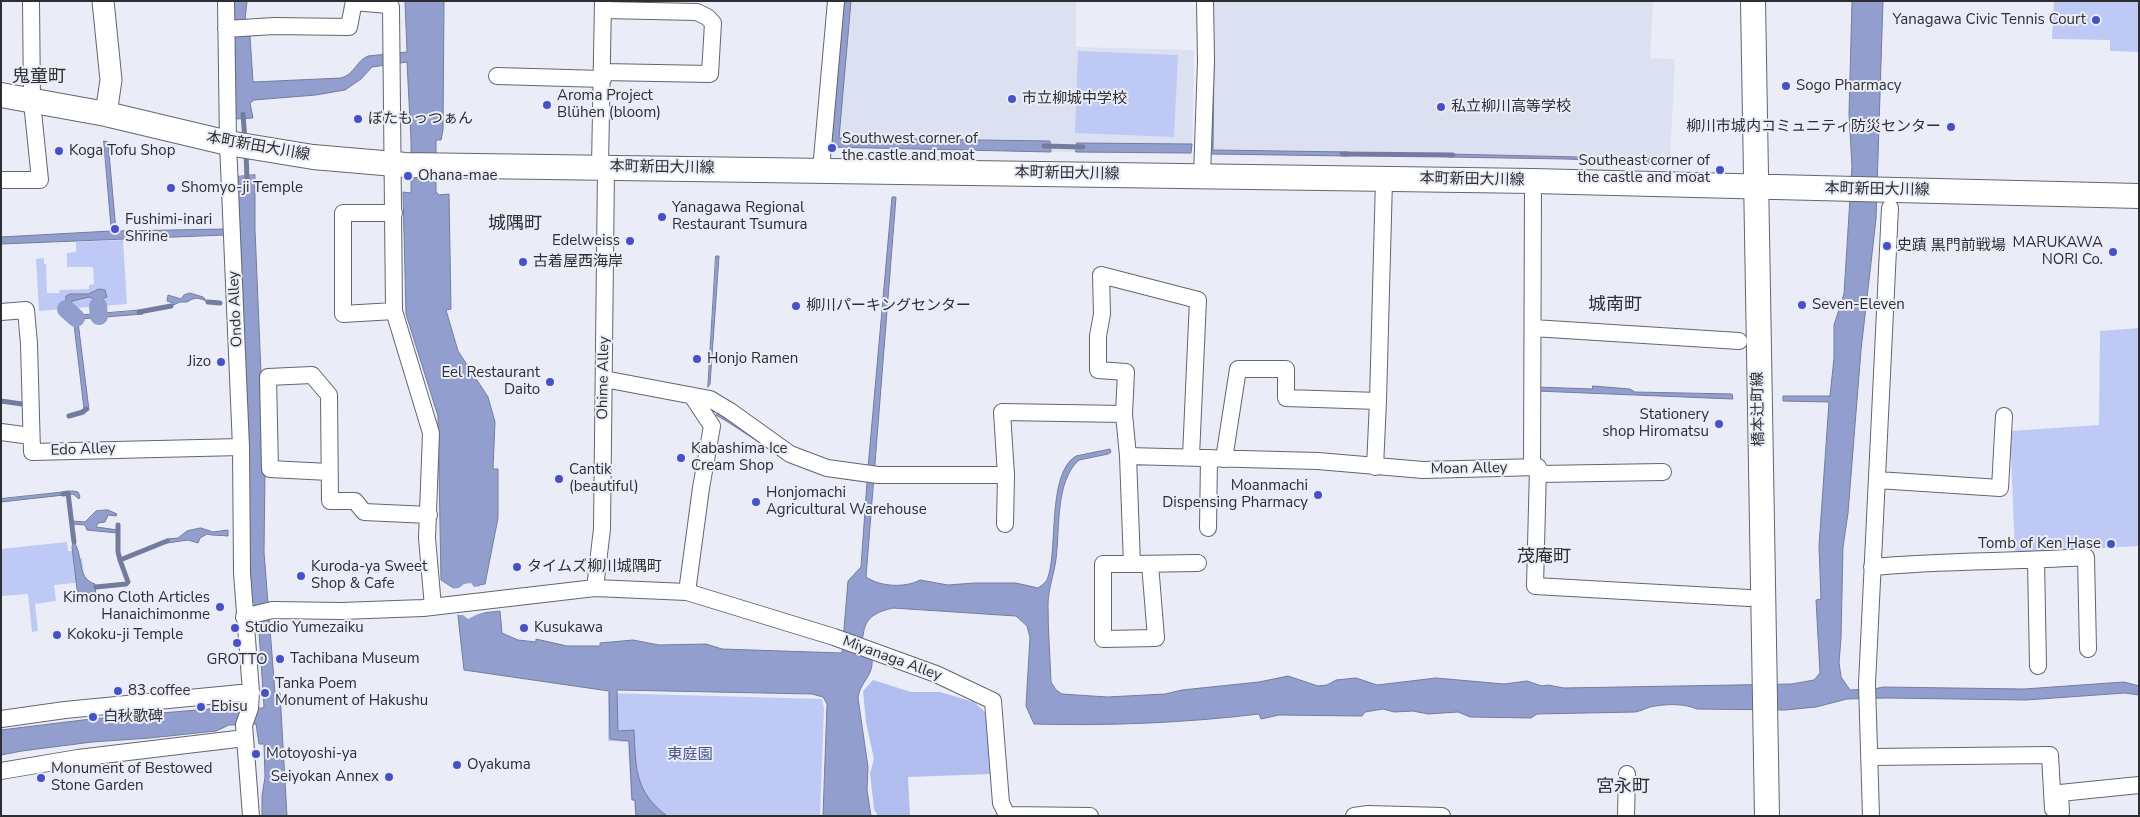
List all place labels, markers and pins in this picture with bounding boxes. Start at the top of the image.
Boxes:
place label: Yanagawa Civic Tennis Court [1892,11,2086,29]
marker: Yanagawa Civic Tennis Court [2090,14,2102,26]
place label: Sogo Pharmacy [1796,77,1901,95]
marker: Sogo Pharmacy [1780,80,1792,92]
place label: Aroma Project Blühen (bloom) [557,87,661,122]
place label: 市立柳城中学校 [1022,90,1127,108]
marker: 市立柳城中学校 [1006,93,1018,105]
place label: 私立柳川高等学校 [1451,98,1571,116]
marker: Aroma Project Blühen (bloom) [541,99,553,111]
marker: 私立柳川高等学校 [1435,101,1447,113]
place label: ぼたもっつぁん [368,110,473,128]
marker: ぼたもっつぁん [352,113,364,125]
place label: 柳川市城内コミュニティ防災センター [1686,118,1941,136]
marker: 柳川市城内コミュニティ防災センター [1945,121,1957,133]
place label: Southwest corner of the castle and moat [842,130,978,165]
place label: Koga Tofu Shop [69,142,175,160]
marker: Southwest corner of the castle and moat [826,142,838,154]
marker: Koga Tofu Shop [53,145,65,157]
place label: Southeast corner of the castle and moat [1578,152,1710,187]
marker: Southeast corner of the castle and moat [1714,164,1726,176]
place label: Ohana-mae [418,167,498,185]
marker: Ohana-mae [402,170,414,182]
place label: Shomyo-ji Temple [181,179,303,197]
marker: Shomyo-ji Temple [165,182,177,194]
place label: Yanagawa Regional Restaurant Tsumura [672,199,807,234]
place label: Fushimi-inari Shrine [125,211,212,246]
marker: Yanagawa Regional Restaurant Tsumura [656,211,668,223]
marker: Fushimi-inari Shrine [109,223,121,235]
place label: Edelweiss [552,232,620,250]
place label: MARUKAWA NORI Co. [2013,234,2103,269]
marker: Edelweiss [624,235,636,247]
place label: 史蹟 黒門前戦場 [1897,237,2006,255]
marker: 史蹟 黒門前戦場 [1881,240,1893,252]
marker: MARUKAWA NORI Co. [2107,246,2119,258]
place label: 古着屋西海岸 [533,253,623,271]
marker: 古着屋西海岸 [517,256,529,268]
place label: Seven-Eleven [1812,296,1905,314]
place label: 柳川パーキングセンター [806,297,971,315]
marker: Seven-Eleven [1796,299,1808,311]
marker: 柳川パーキングセンター [790,300,802,312]
place label: Honjo Ramen [707,350,798,368]
place label: Jizo [188,353,211,371]
marker: Honjo Ramen [691,353,703,365]
marker: Jizo [215,356,227,368]
place label: Eel Restaurant Daito [441,364,540,399]
marker: Eel Restaurant Daito [544,376,556,388]
place label: Stationery shop Hiromatsu [1602,406,1709,441]
marker: Stationery shop Hiromatsu [1713,418,1725,430]
place label: Kabashima Ice Cream Shop [691,440,787,475]
marker: Kabashima Ice Cream Shop [675,452,687,464]
place label: Cantik (beautiful) [569,461,639,496]
marker: Cantik (beautiful) [553,473,565,485]
place label: Moanmachi Dispensing Pharmacy [1162,477,1308,512]
place label: Honjomachi Agricultural Warehouse [766,484,927,519]
marker: Moanmachi Dispensing Pharmacy [1312,489,1324,501]
marker: Honjomachi Agricultural Warehouse [750,496,762,508]
place label: Tomb of Ken Hase [1978,535,2101,553]
marker: Tomb of Ken Hase [2105,538,2117,550]
place label: Kuroda-ya Sweet Shop & Cafe [311,558,427,593]
place label: タイムズ柳川城隅町 [527,558,662,576]
marker: タイムズ柳川城隅町 [511,561,523,573]
marker: Kuroda-ya Sweet Shop & Cafe [295,570,307,582]
place label: Kimono Cloth Articles Hanaichimonme [63,589,210,624]
marker: Kimono Cloth Articles Hanaichimonme [214,601,226,613]
place label: Studio Yumezaiku [245,619,364,637]
place label: Kusukawa [534,619,603,637]
marker: Studio Yumezaiku [229,622,241,634]
marker: Kusukawa [518,622,530,634]
place label: Kokoku-ji Temple [67,626,183,644]
marker: Kokoku-ji Temple [51,629,63,641]
marker: GROTTO [231,637,243,649]
place label: Tachibana Museum [290,650,419,668]
place label: GROTTO [207,651,267,669]
marker: Tachibana Museum [274,653,286,665]
place label: Tanka Poem Monument of Hakushu [275,675,428,710]
place label: 83 coffee [128,682,190,700]
marker: 83 coffee [112,685,124,697]
marker: Tanka Poem Monument of Hakushu [259,687,271,699]
place label: Ebisu [211,698,248,716]
marker: Ebisu [195,701,207,713]
place label: 白秋歌碑 [103,708,163,726]
marker: 白秋歌碑 [87,711,99,723]
place label: Motoyoshi-ya [266,745,357,763]
marker: Motoyoshi-ya [250,748,262,760]
place label: Oyakuma [467,756,531,774]
marker: Oyakuma [451,759,463,771]
place label: Monument of Bestowed Stone Garden [51,760,213,795]
place label: Seiyokan Annex [271,768,379,786]
marker: Seiyokan Annex [383,771,395,783]
marker: Monument of Bestowed Stone Garden [35,772,47,784]

